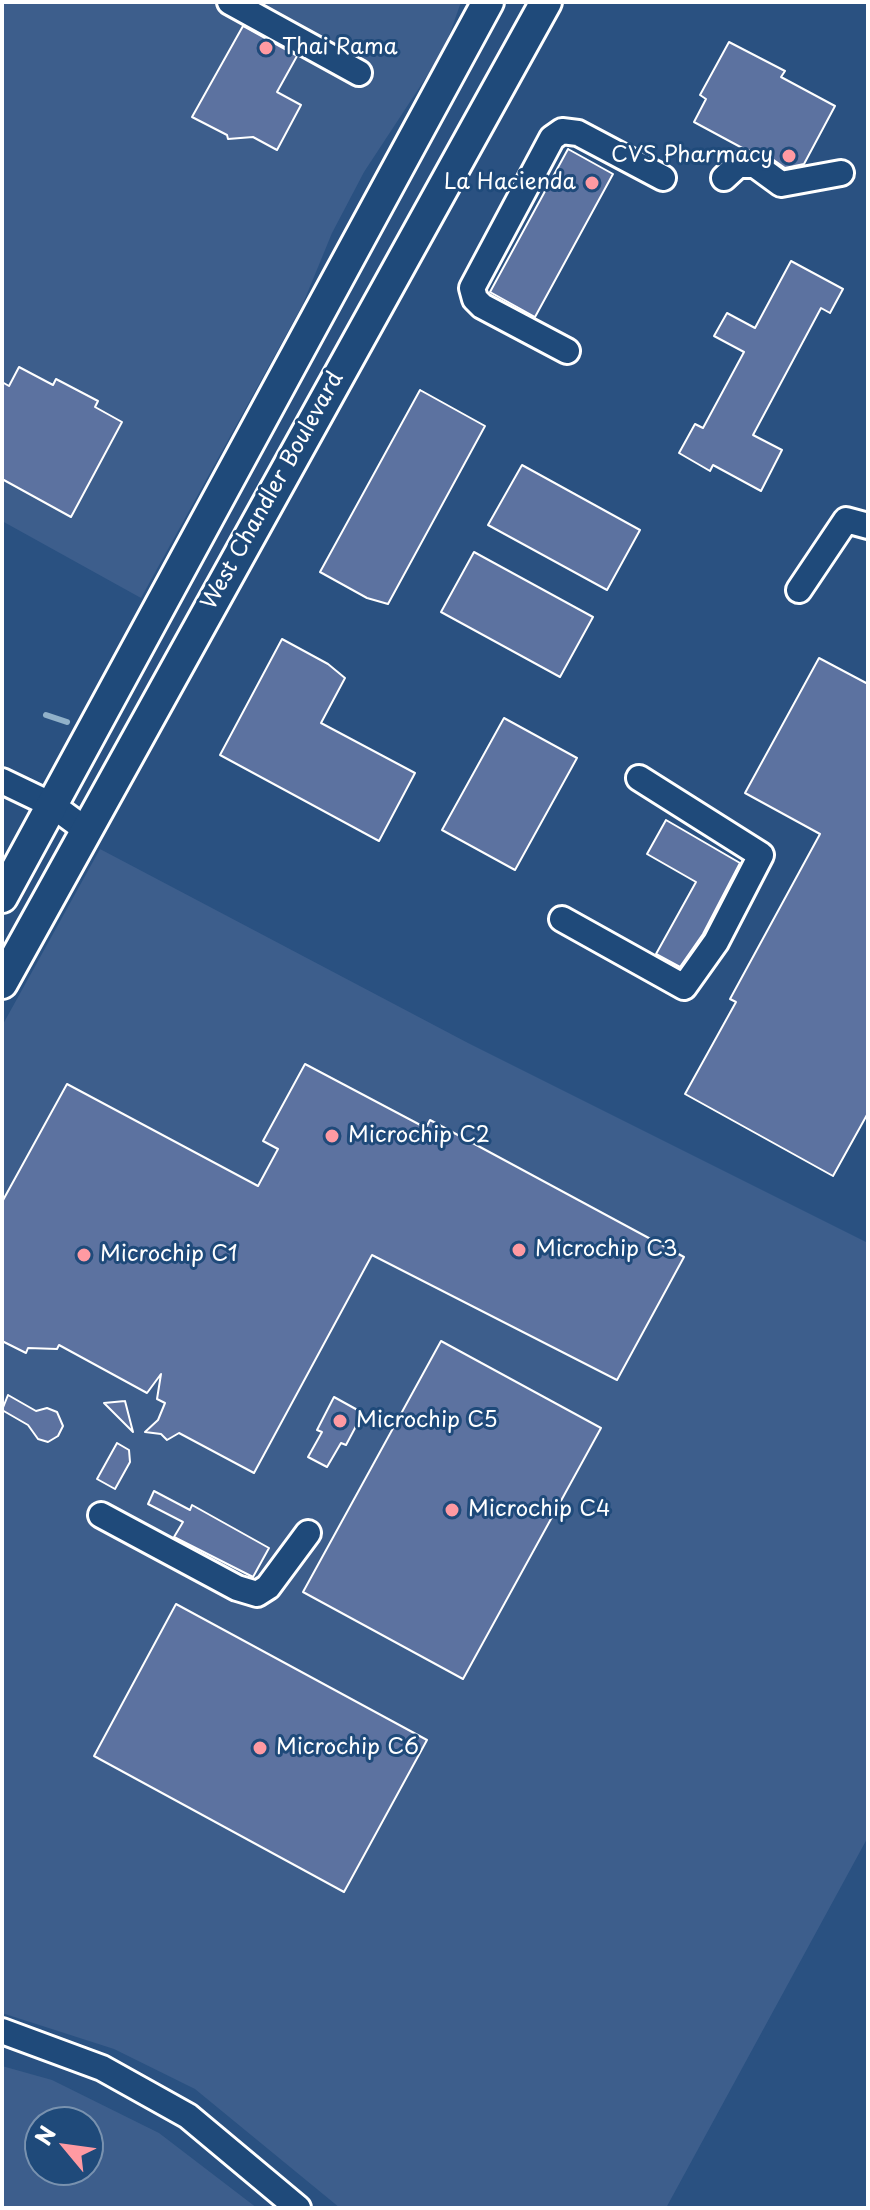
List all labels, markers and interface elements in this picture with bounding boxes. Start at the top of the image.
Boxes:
place label: Thai Rama [282,35,398,61]
marker: Thai Rama [257,39,275,57]
place label: CVS Pharmacy [611,143,773,169]
marker: CVS Pharmacy [780,147,798,165]
place label: La Hacienda [444,170,576,196]
marker: La Hacienda [583,174,601,192]
street label: West Chandler Boulevard [197,367,349,615]
place label: Microchip C2 [348,1123,490,1149]
marker: Microchip C2 [323,1127,341,1145]
place label: Microchip C3 [535,1237,677,1263]
marker: Microchip C3 [510,1241,528,1259]
place label: Microchip C1 [100,1242,238,1268]
marker: Microchip C1 [75,1246,93,1264]
place label: Microchip C5 [356,1408,498,1434]
marker: Microchip C5 [331,1412,349,1430]
place label: Microchip C4 [468,1497,610,1523]
marker: Microchip C4 [443,1501,461,1519]
place label: Microchip C6 [276,1735,419,1761]
marker: Microchip C6 [251,1739,269,1757]
north arrow [24,2106,104,2186]
text: N [26,2119,63,2151]

